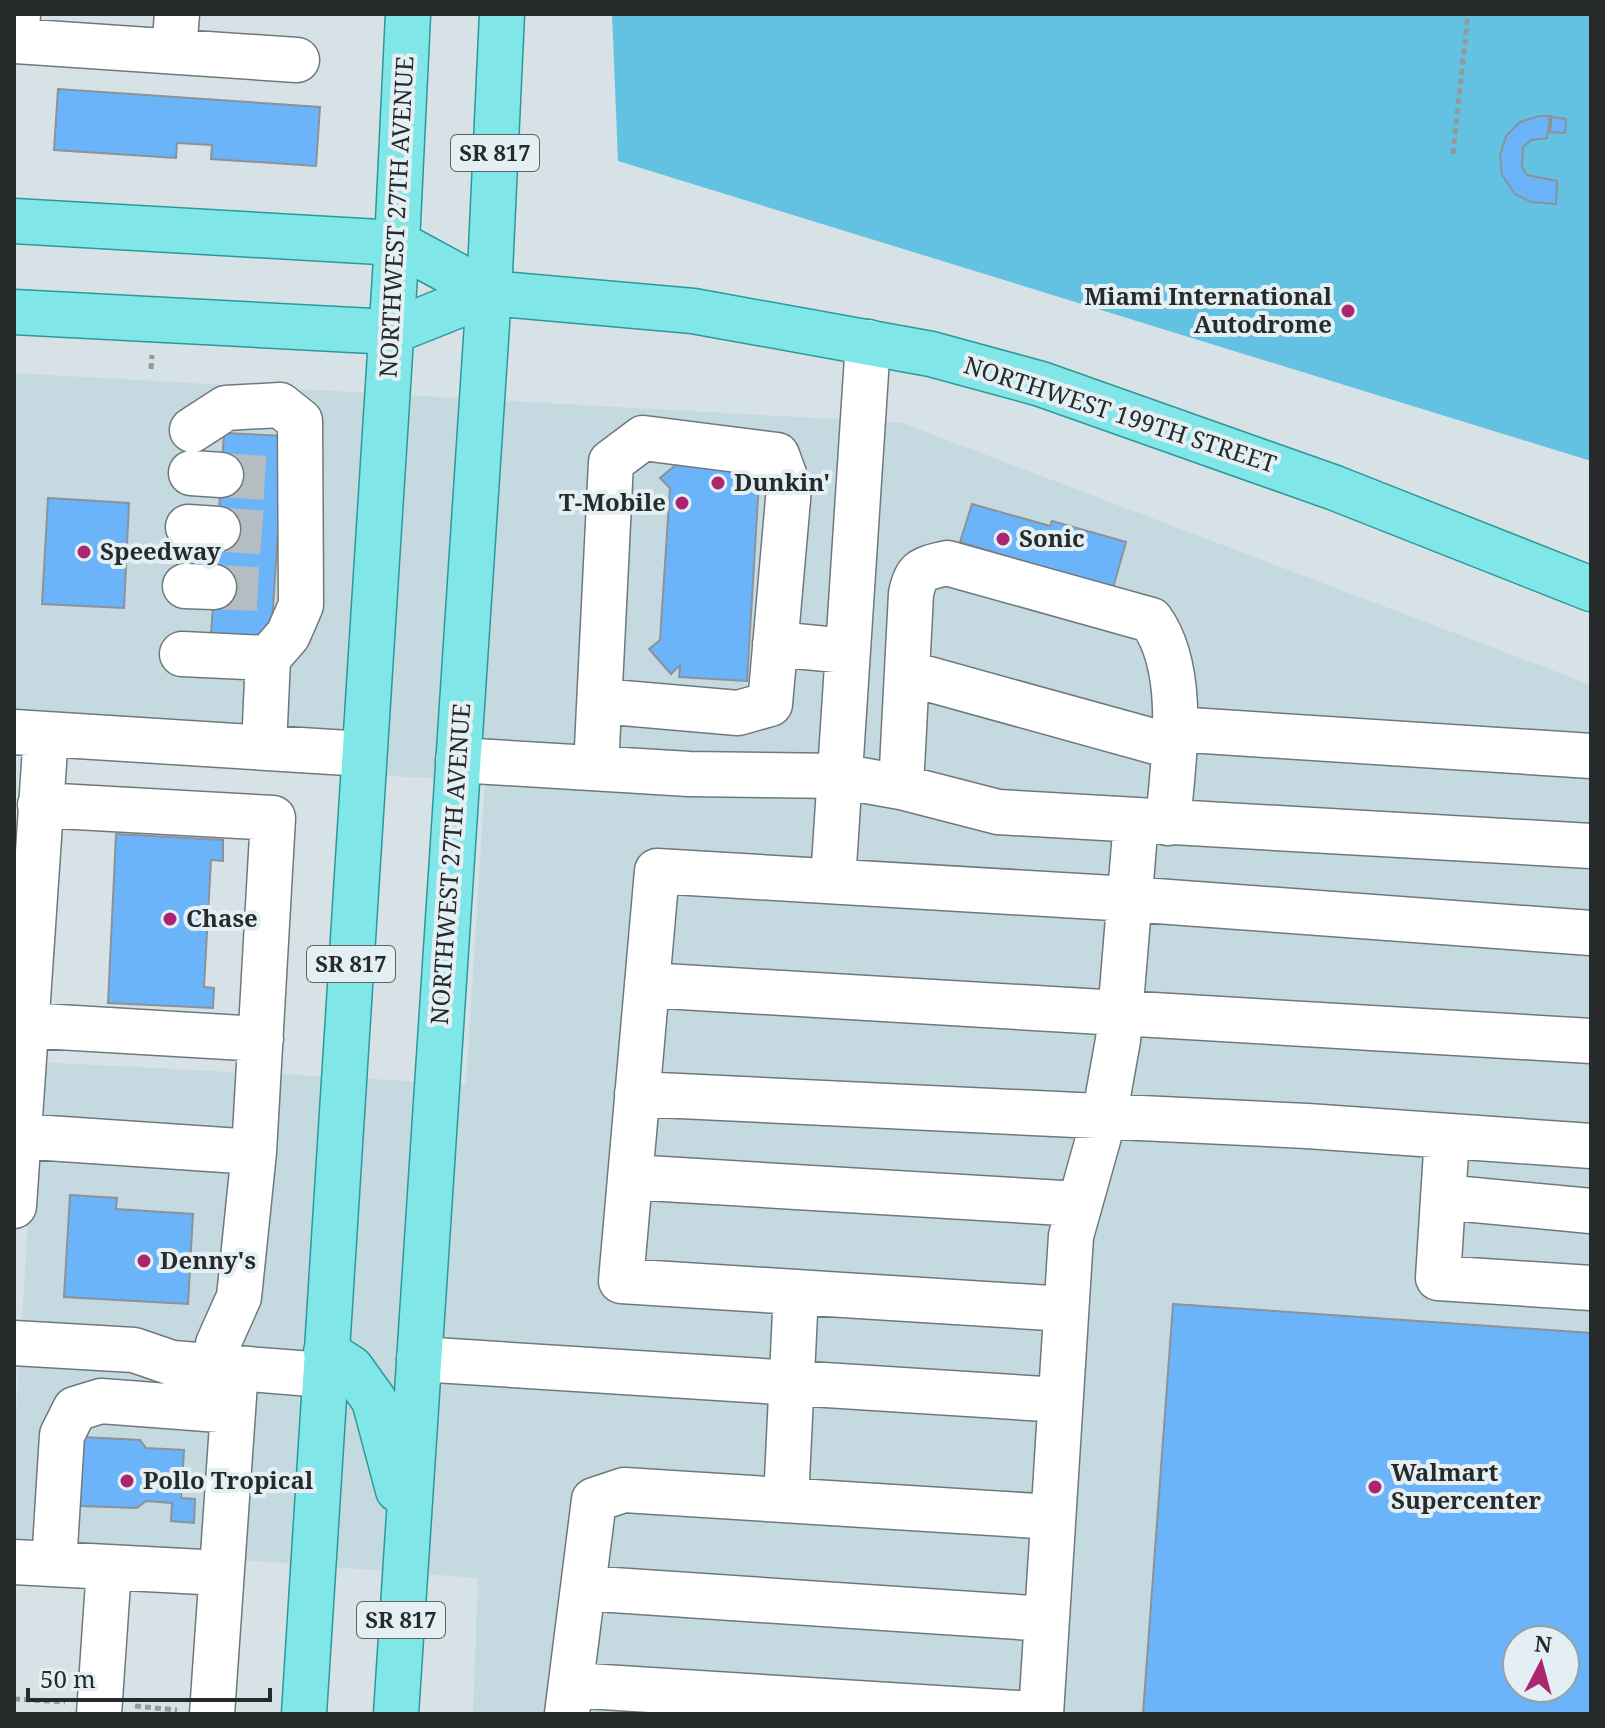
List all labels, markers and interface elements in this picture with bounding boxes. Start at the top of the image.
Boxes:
street label: NORTHWEST 27TH AVENUE [371,55,420,379]
road number: SR 817 [451,135,539,171]
place label: Miami International Autodrome [1084,279,1333,340]
marker: Miami International Autodrome [1339,302,1357,320]
street label: NORTHWEST 199TH STREET [960,347,1281,480]
place label: Dunkin' [734,465,830,498]
marker: Dunkin' [709,474,727,492]
place label: T-Mobile [559,485,666,518]
marker: T-Mobile [673,494,691,512]
place label: Sonic [1019,521,1085,554]
marker: Sonic [994,530,1012,548]
place label: Speedway [100,534,221,567]
marker: Speedway [75,543,93,561]
street label: NORTHWEST 27TH AVENUE [422,702,477,1026]
place label: Chase [186,901,258,934]
marker: Chase [161,910,179,928]
road number: SR 817 [307,946,395,982]
place label: Denny's [160,1243,256,1276]
marker: Denny's [135,1252,153,1270]
place label: Walmart Supercenter [1391,1455,1541,1516]
place label: Pollo Tropical [143,1463,314,1496]
marker: Pollo Tropical [118,1472,136,1490]
marker: Walmart Supercenter [1366,1478,1384,1496]
road number: SR 817 [357,1602,445,1638]
north arrow [1501,1624,1581,1704]
text: N [1533,1627,1553,1659]
scale bar [28,1652,270,1702]
text: 50 m [40,1662,96,1695]

